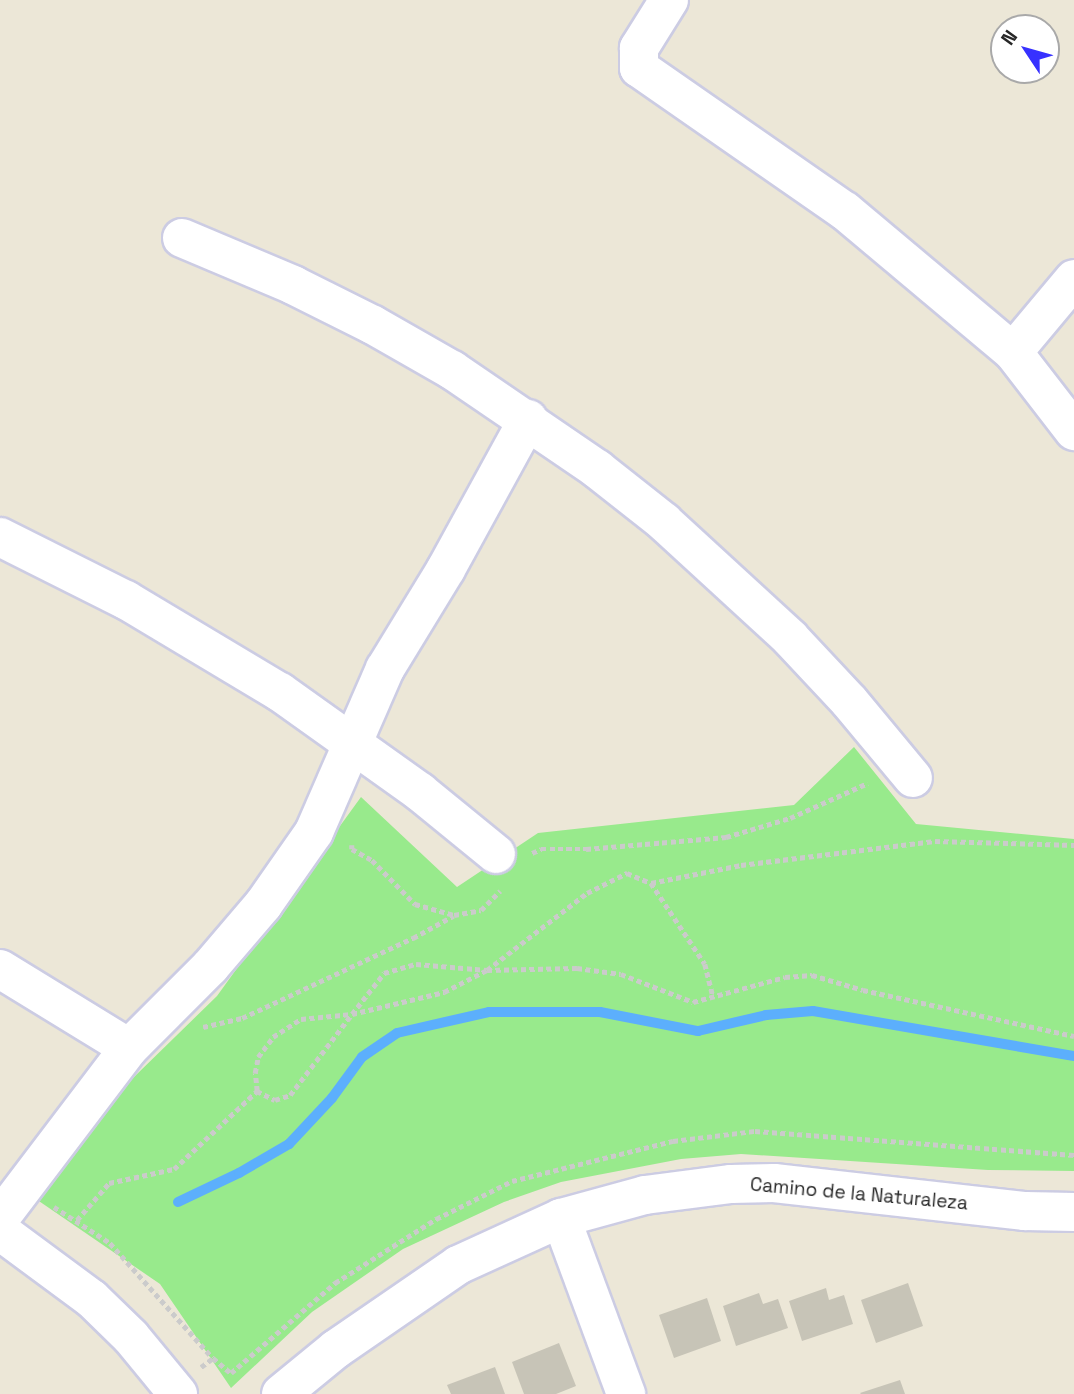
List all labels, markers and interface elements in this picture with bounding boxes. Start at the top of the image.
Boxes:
north arrow [990,14,1060,84]
text: N [995,25,1023,50]
street label: Camino de la Naturaleza [749,1173,969,1215]

